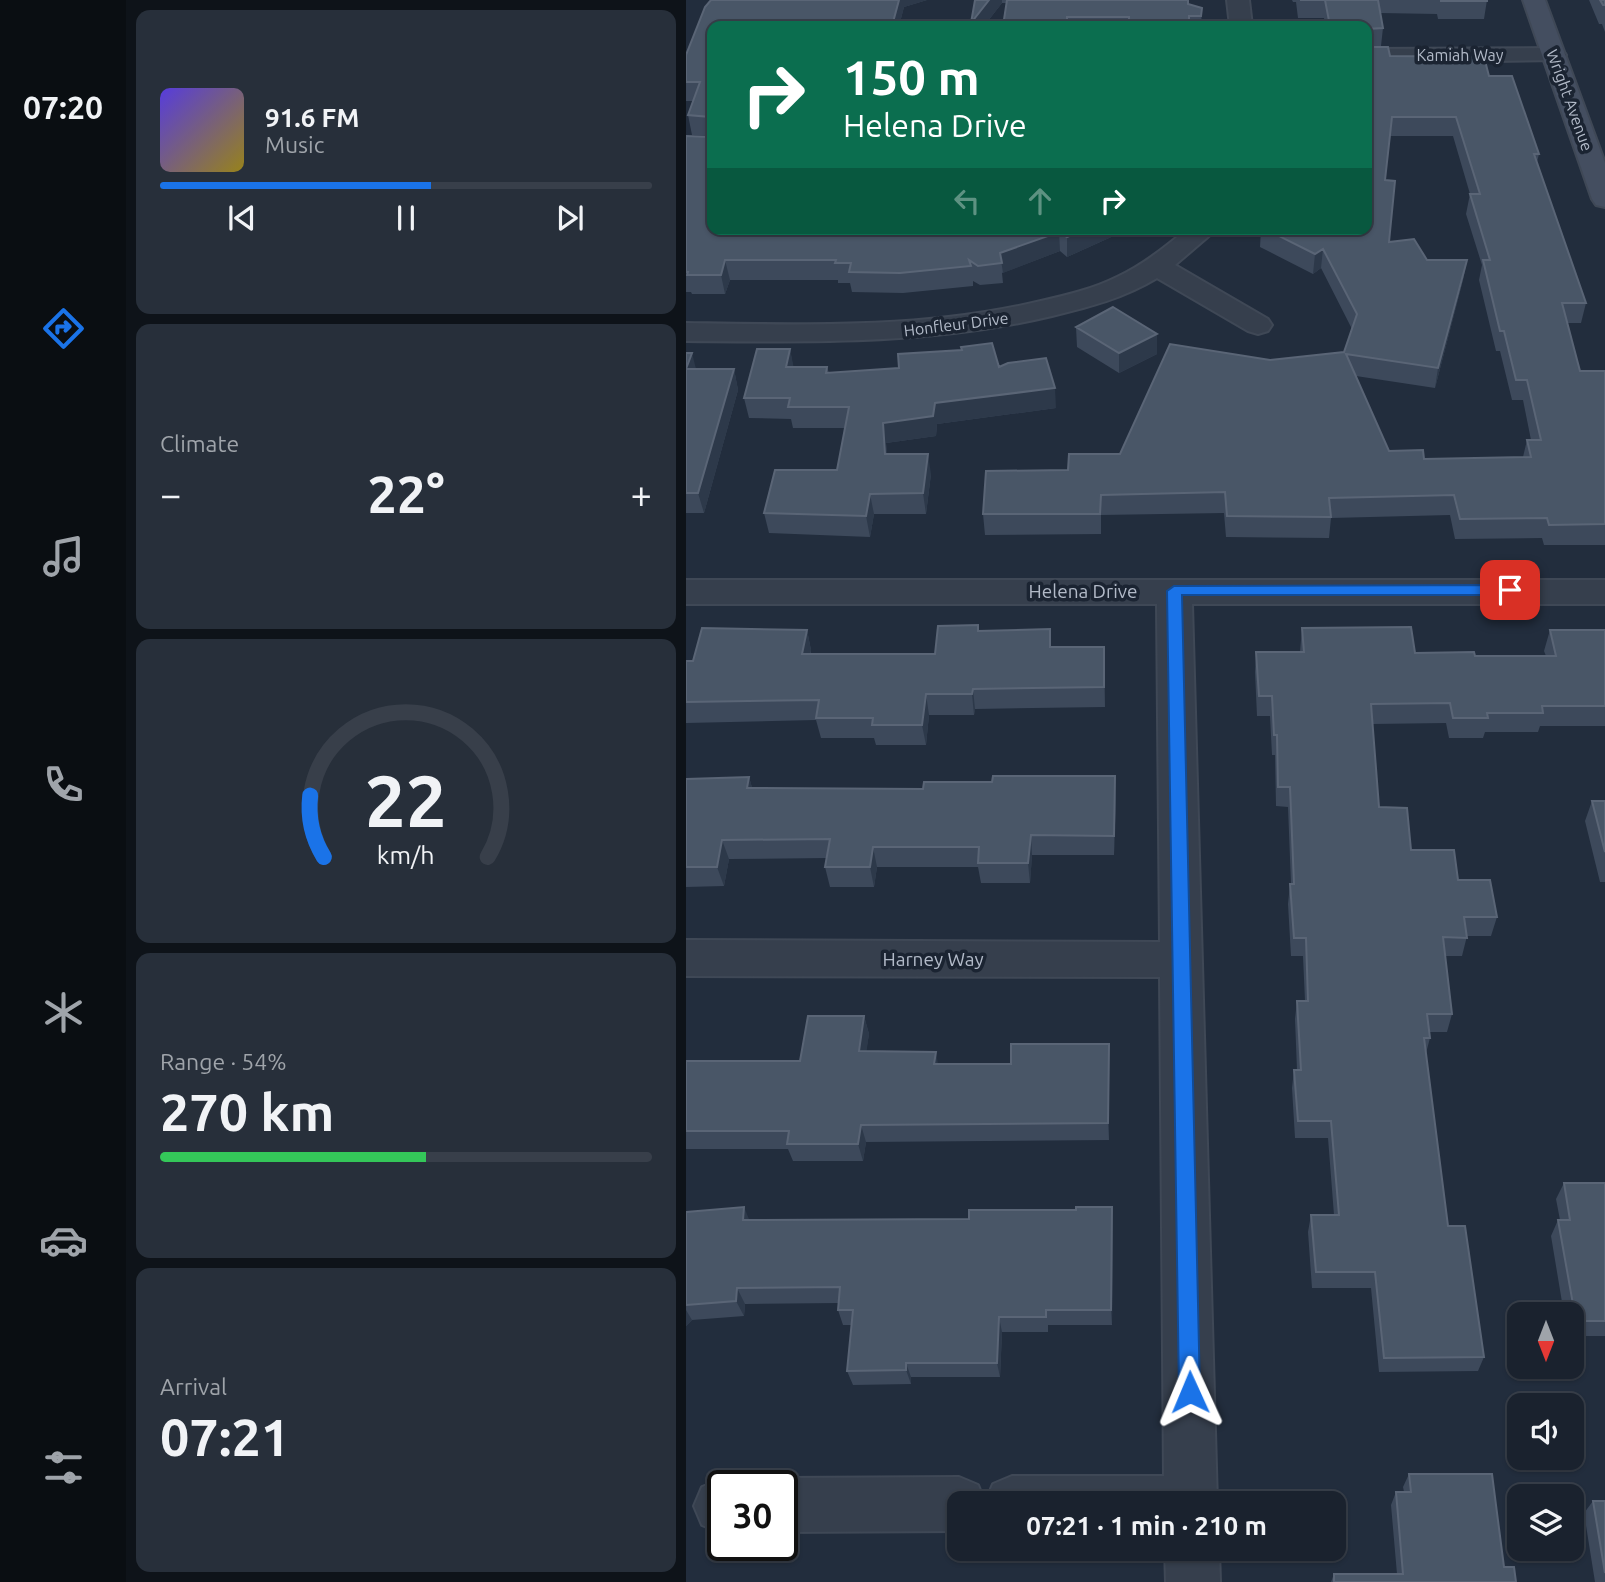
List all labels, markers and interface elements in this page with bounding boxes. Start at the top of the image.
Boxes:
street label: Kamiah Way [1416,46,1504,64]
street label: Wright Avenue [1543,47,1597,153]
icon: right [728,49,819,140]
text: 150 m [843,49,980,104]
text: 07:20 [23,89,103,125]
text: 91.6 FM [265,103,359,132]
text: Helena Drive [843,107,1027,143]
text: Music [265,132,324,157]
icon: left [948,182,986,220]
icon: ahead [1021,182,1059,220]
icon: right [1094,182,1132,220]
icon: previous [223,199,261,237]
icon: pause [387,199,425,237]
icon: next [551,199,589,237]
icon: directions [39,304,88,353]
street label: Honfleur Drive [903,309,1009,339]
text: Climate [160,431,239,456]
text: 22° [367,465,445,523]
text: − [160,473,181,515]
text: + [631,473,652,515]
icon: music [39,532,88,581]
pin [1480,560,1540,620]
icon: arrive [1491,571,1529,609]
street label: Helena Drive [1028,580,1138,602]
text: 22 [365,759,447,841]
icon: phone [39,760,88,809]
text: km/h [377,841,435,869]
street label: Harney Way [882,948,984,970]
icon: climate [39,988,88,1037]
text: Range · 54% [160,1049,287,1074]
text: 270 km [160,1083,334,1141]
icon: car [39,1216,88,1265]
north arrow [1507,1302,1584,1379]
map controls [1507,1302,1584,1561]
position arrow [1153,1355,1227,1429]
text: Arrival [160,1374,227,1399]
button: sound [1507,1393,1584,1470]
text: 07:21 [160,1408,290,1466]
icon: filters [39,1443,88,1492]
speed limit sign: 30 [707,1470,798,1561]
button: layers [1507,1484,1584,1561]
text: 07:21 · 1 min · 210 m [1026,1511,1267,1540]

